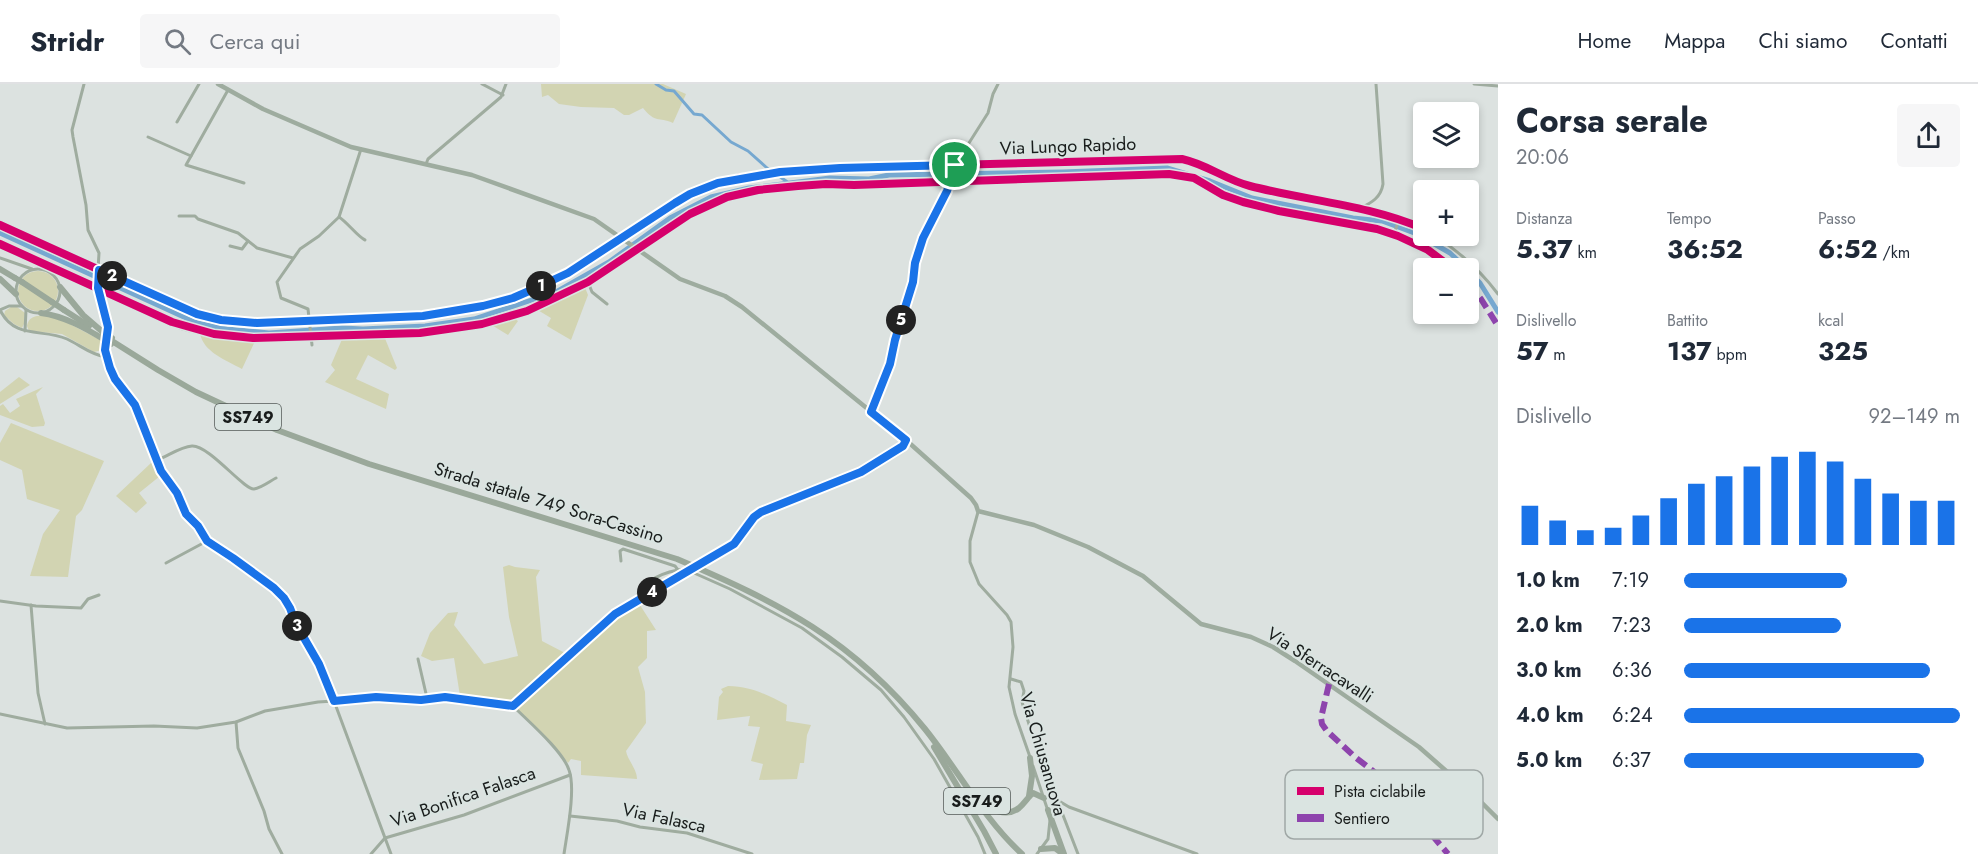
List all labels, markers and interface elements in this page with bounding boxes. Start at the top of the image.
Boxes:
search box [140,14,560,68]
text: Stridr [30,21,104,62]
icon: search [161,25,194,58]
text: Cerca qui [209,25,301,57]
text: Home [1578,26,1631,56]
text: Mappa [1664,26,1725,56]
text: Chi siamo [1758,26,1847,56]
text: Contatti [1880,26,1948,56]
text: Corsa serale [1516,97,1708,144]
map controls [1413,102,1479,324]
button: layers [1413,102,1479,168]
button: share [1897,104,1960,167]
street label: Via Lungo Rapido [999,131,1137,161]
pin [929,139,980,190]
text: 20:06 [1516,143,1569,172]
icon: arrive [938,148,971,181]
button: + [1413,180,1479,246]
text: Distanza [1516,207,1572,230]
text: Tempo [1667,207,1711,230]
text: Passo [1818,207,1856,230]
text: 5.37 [1516,230,1573,268]
text: 36:52 [1667,230,1743,268]
text: 6:52 [1818,230,1878,268]
text: km [1573,241,1597,264]
text: /km [1878,241,1910,264]
button: − [1413,258,1479,324]
pin: 2 [97,261,127,291]
text: 2 [107,264,117,287]
pin: 1 [526,271,556,301]
text: 1 [537,274,545,297]
pin: 5 [886,305,916,335]
text: 5 [896,308,906,331]
text: Dislivello [1516,309,1576,332]
text: Battito [1667,309,1708,332]
text: kcal [1818,309,1844,332]
text: 57 [1516,332,1548,370]
text: 137 [1667,332,1712,370]
text: 325 [1818,332,1868,370]
text: m [1548,343,1566,366]
text: bpm [1712,343,1747,366]
text: Dislivello [1516,402,1592,431]
text: 92–149 m [1869,402,1960,431]
road number: SS749 [215,404,281,430]
street label: Strada statale 749 Sora-Cassino [431,456,667,550]
text: 1.0 km [1516,566,1580,595]
text: 7:19 [1612,566,1649,595]
pin: 4 [637,577,667,607]
text: 4 [646,580,658,603]
pin: 3 [282,611,312,641]
text: 2.0 km [1516,611,1583,640]
text: 7:23 [1612,611,1651,640]
text: 3 [292,614,302,637]
street label: Via Sferracavalli [1261,621,1379,709]
text: 3.0 km [1516,656,1582,685]
text: 6:36 [1612,656,1652,685]
street label: Via Chiusanuova [1013,689,1073,819]
text: 4.0 km [1516,701,1584,730]
text: 6:24 [1612,701,1653,730]
text: 5.0 km [1516,746,1583,775]
text: 6:37 [1612,746,1651,775]
street label: Via Bonifica Falasca [387,760,539,834]
legend [1285,770,1483,839]
text: Pista ciclabile [1334,780,1426,803]
road number: SS749 [944,788,1010,814]
street label: Via Falasca [620,796,708,840]
text: Sentiero [1334,807,1390,830]

